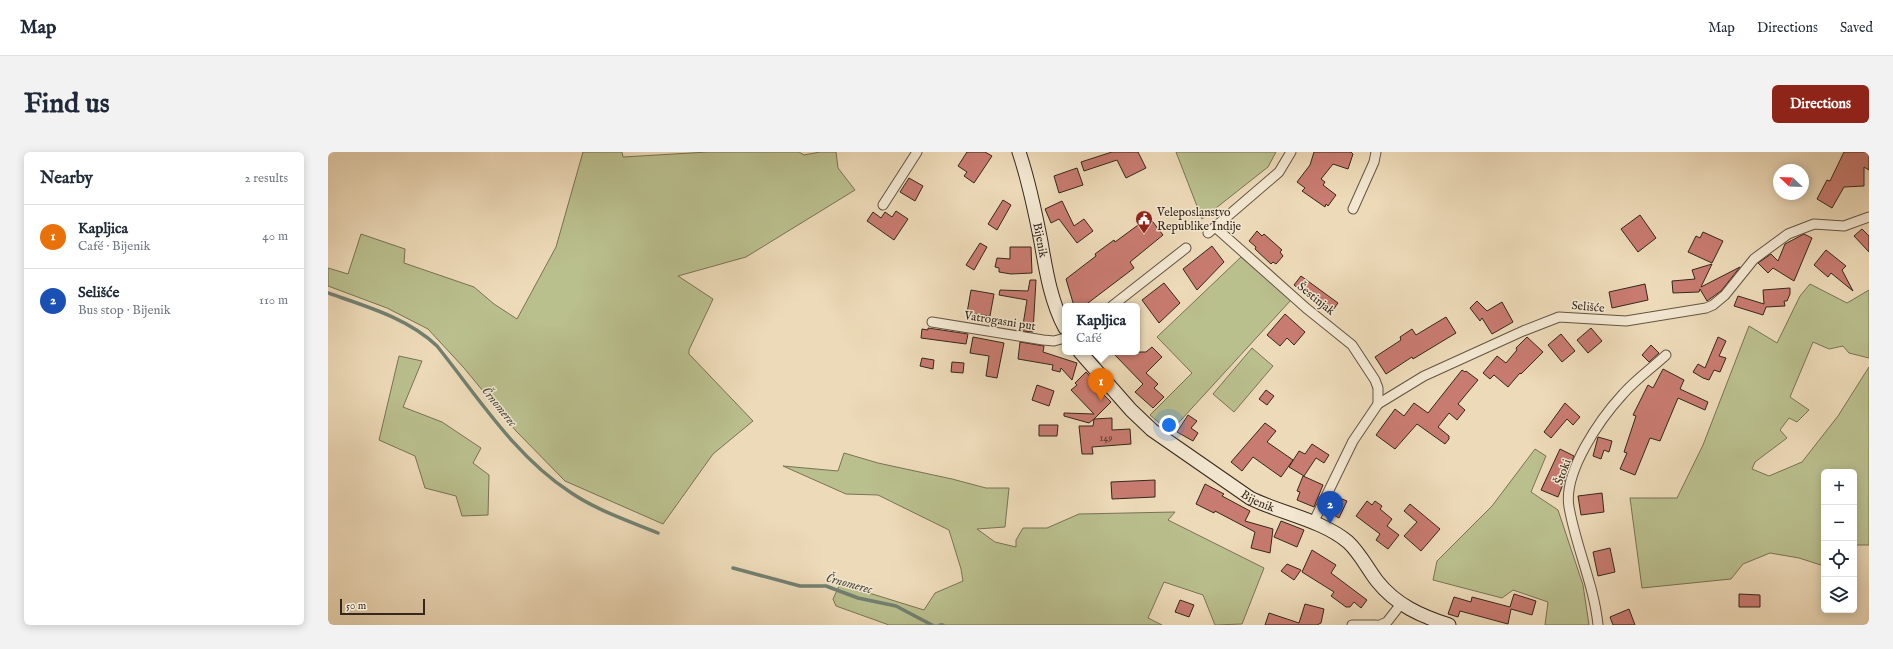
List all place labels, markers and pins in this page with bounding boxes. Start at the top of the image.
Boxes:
place label: Veleposlanstvo Republike Indije [1156,205,1242,235]
public building icon: Veleposlanstvo Republike Indije [1134,209,1154,234]
pin: 1 [1088,368,1114,401]
pin: 2 [1317,491,1343,524]

